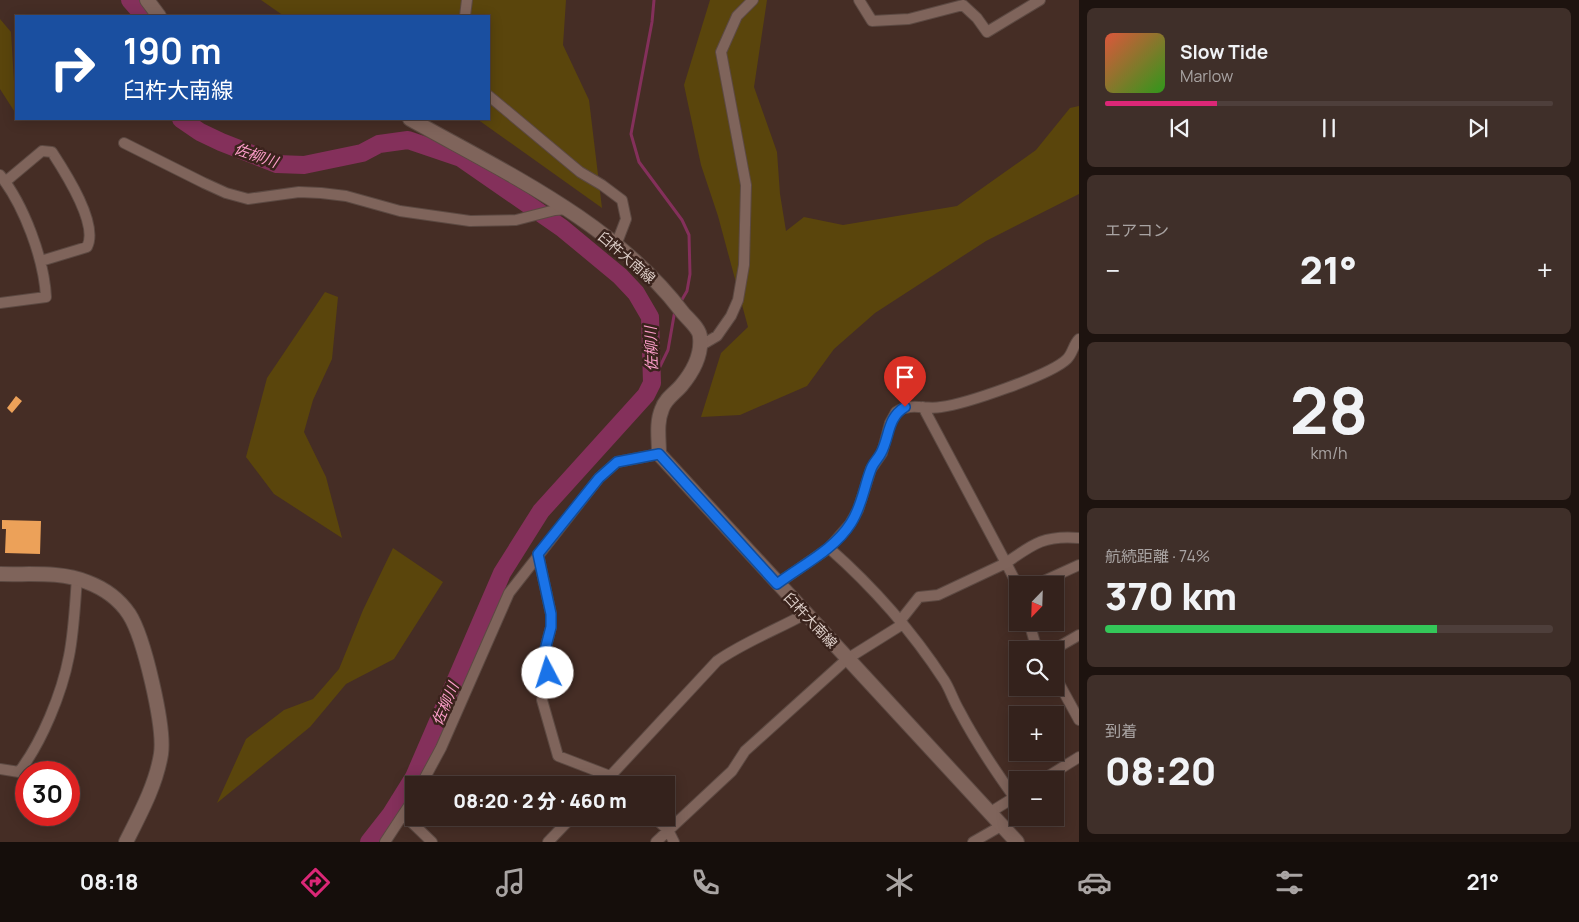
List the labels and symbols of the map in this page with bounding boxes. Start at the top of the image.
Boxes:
water label: 佐柳川 [231,138,283,173]
street label: 臼杵大南線 [594,227,660,287]
water label: 佐柳川 [640,324,662,372]
pin [884,356,926,407]
north arrow [1009,576,1064,631]
street label: 臼杵大南線 [780,588,842,652]
position arrow [521,646,573,698]
water label: 佐柳川 [427,677,464,729]
speed limit sign: 30 [15,761,80,826]

